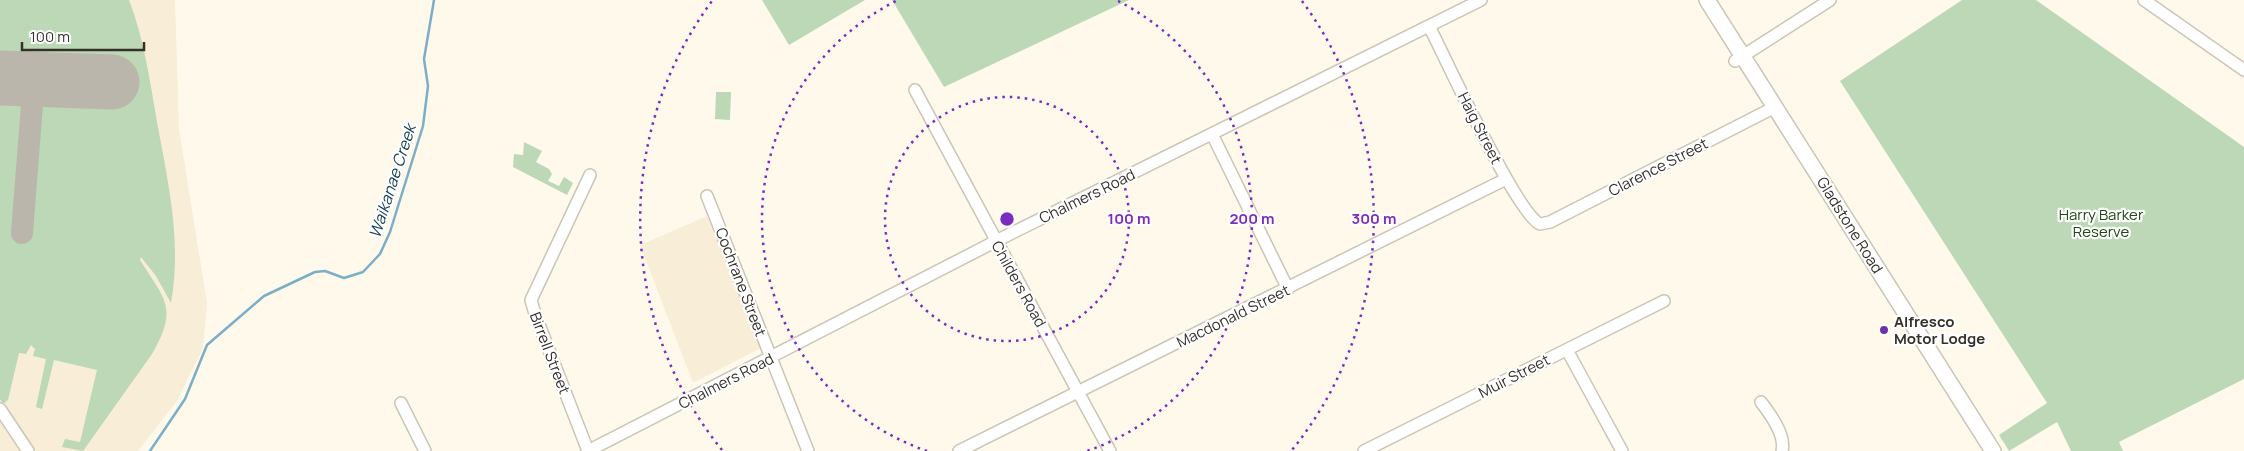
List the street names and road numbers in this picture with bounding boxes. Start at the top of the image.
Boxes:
street label: Haig Street [1453,88,1507,168]
street label: Clarence Street [1605,133,1711,201]
street label: Chalmers Road [1035,164,1139,228]
street label: Gladstone Road [1812,173,1888,277]
street label: Cochrane Street [711,225,771,339]
street label: Childers Road [987,237,1051,331]
street label: Macdonald Street [1173,280,1293,352]
street label: Birrell Street [525,309,575,397]
street label: Chalmers Road [675,348,777,414]
street label: Muir Street [1475,349,1553,403]

